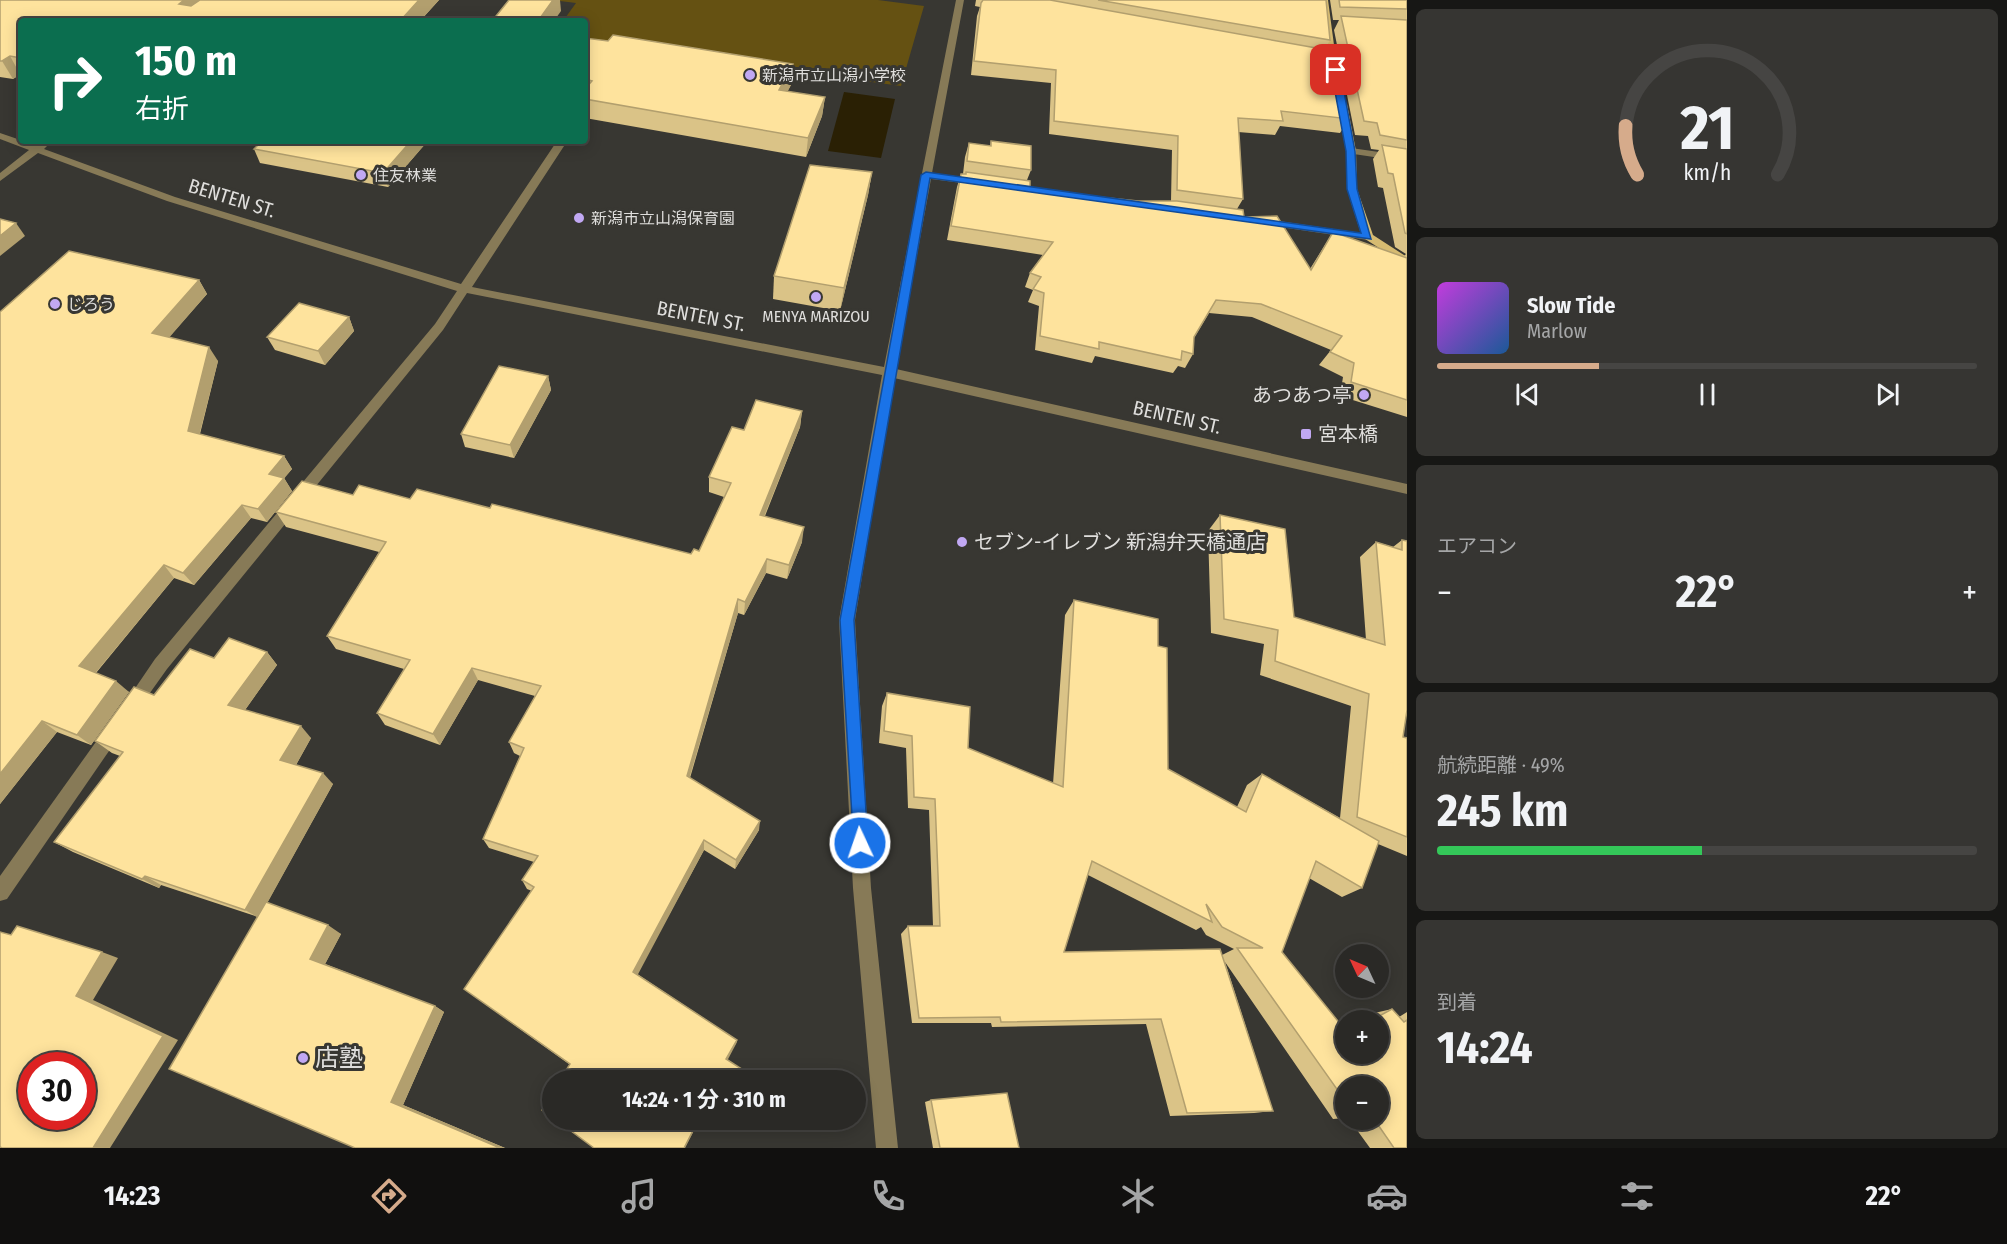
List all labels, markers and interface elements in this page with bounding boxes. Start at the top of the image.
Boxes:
text: 150 m [135,36,237,86]
icon: right [36,42,114,120]
pin [1310,44,1361,95]
icon: arrive [1319,53,1352,86]
place label: 新潟市立山潟小学校 [762,66,906,85]
marker: 新潟市立山潟小学校 [743,68,757,82]
text: 21 [1679,92,1734,167]
text: 右折 [135,93,189,125]
text: km/h [1683,161,1731,187]
place label: 住友林業 [373,166,437,185]
marker: 住友林業 [354,168,368,182]
street label: BENTEN ST. [186,173,278,223]
place label: 新潟市立山潟保育園 [591,209,735,228]
marker: 新潟市立山潟保育園 [572,211,586,225]
marker: MENYA MARIZOU [809,290,823,304]
text: Slow Tide [1527,292,1615,319]
place label: じろう [67,295,115,314]
street label: BENTEN ST. [655,296,747,336]
marker: じろう [48,297,62,311]
place label: MENYA MARIZOU [762,307,870,326]
text: Marlow [1527,319,1587,343]
icon: previous [1511,378,1544,411]
icon: pause [1691,378,1724,411]
icon: next [1871,378,1904,411]
place label: あつあつ亭 [1252,383,1352,407]
marker: あつあつ亭 [1357,388,1371,402]
street label: BENTEN ST. [1131,395,1223,439]
place label: 宮本橋 [1318,422,1378,446]
marker: 宮本橋 [1299,427,1313,441]
place label: セブン-イレブン 新潟弁天橋通店 [974,530,1266,554]
text: エアコン [1437,534,1517,558]
marker: セブン-イレブン 新潟弁天橋通店 [955,535,969,549]
text: 22° [1676,565,1738,619]
text: − [1437,573,1452,613]
text: + [1962,573,1977,613]
text: 航続距離 · 49% [1437,753,1565,777]
text: 245 km [1437,784,1568,838]
position arrow [828,811,892,875]
north arrow [1335,944,1389,998]
map controls [1335,944,1389,1130]
text: 到着 [1437,990,1477,1014]
button: + [1335,1010,1389,1064]
text: 14:24 [1437,1021,1533,1075]
place label: 店塾 [315,1044,363,1072]
marker: 店塾 [296,1051,310,1065]
speed limit sign: 30 [18,1052,96,1130]
button: − [1335,1076,1389,1130]
text: 14:24 · 1 分 · 310 m [622,1086,786,1113]
icon: directions [368,1175,410,1217]
icon: music [618,1175,660,1217]
icon: phone [867,1175,909,1217]
icon: climate [1117,1175,1159,1217]
icon: car [1366,1175,1408,1217]
icon: filters [1616,1175,1658,1217]
text: 14:23 [104,1180,161,1212]
text: 22° [1865,1180,1903,1212]

